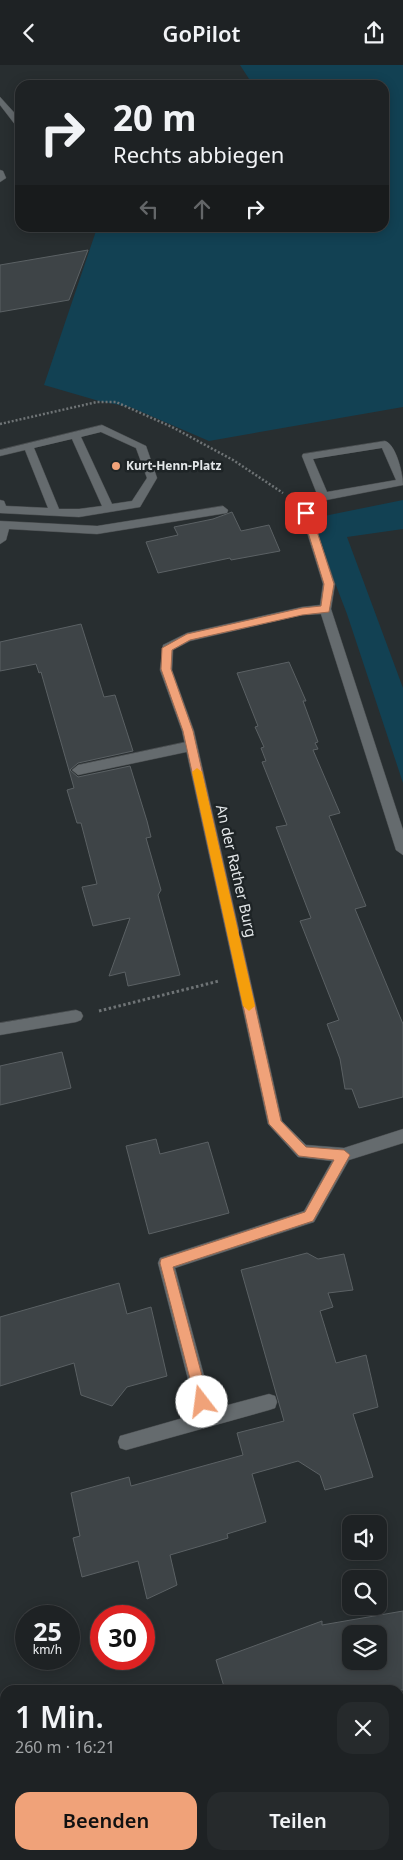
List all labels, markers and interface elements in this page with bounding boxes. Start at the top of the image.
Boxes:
text: GoPilot [162,18,241,48]
icon: back [15,19,43,47]
icon: share [360,19,388,47]
text: 20 m [113,94,196,141]
icon: right [30,100,95,165]
text: Rechts abbiegen [113,139,284,169]
icon: left [135,195,163,223]
icon: ahead [188,195,216,223]
icon: right [241,195,269,223]
place label: Kurt-Henn-Platz [126,457,221,474]
marker: Kurt-Henn-Platz [110,460,122,472]
pin [285,492,327,534]
icon: arrive [292,499,320,527]
street label: An der Rather Burg [212,802,262,939]
position arrow [175,1375,227,1427]
map controls [342,1515,387,1670]
button: sound [342,1515,387,1560]
button: search [342,1570,387,1615]
speed limit sign: 30 [90,1605,155,1670]
text: 25 [33,1614,62,1648]
button: layers [342,1625,387,1670]
text: km/h [33,1641,62,1658]
text: 1 Min. [15,1696,104,1737]
button: close [337,1702,389,1754]
text: 260 m · 16:21 [15,1736,115,1758]
button: Beenden [15,1792,197,1850]
button: Teilen [207,1792,389,1850]

